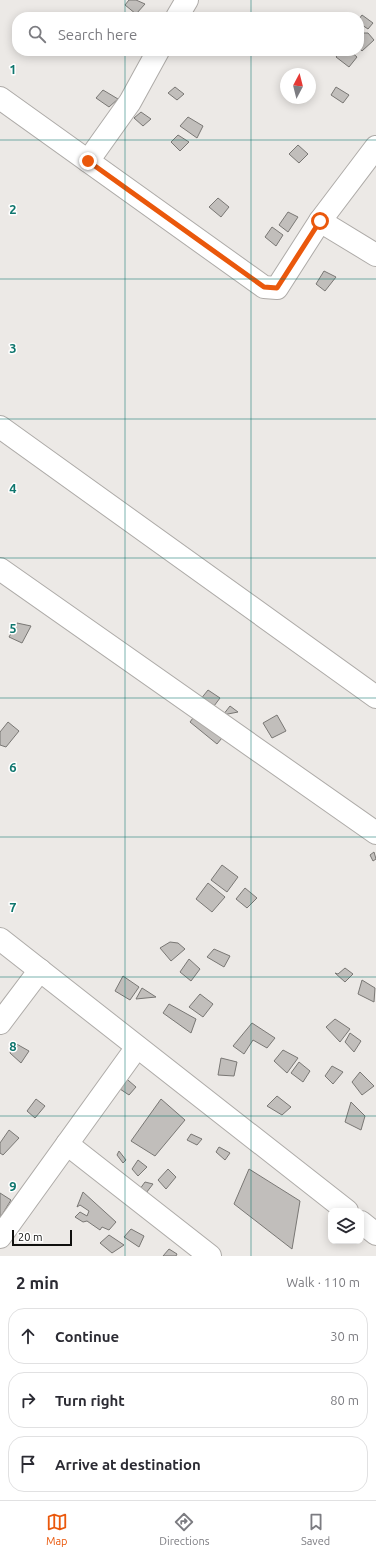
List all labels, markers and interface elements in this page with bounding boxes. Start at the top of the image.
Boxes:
search box [12,12,364,56]
icon: search [26,23,48,45]
text: Search here [58,26,137,43]
text: 1 [9,62,17,76]
north arrow [280,68,316,104]
route end [79,152,97,170]
text: 2 [9,202,17,216]
route start [311,212,329,230]
text: 3 [9,341,17,355]
text: 4 [9,481,17,495]
text: 5 [9,621,17,635]
text: 6 [9,760,17,774]
text: 7 [9,900,17,914]
text: 8 [9,1039,17,1053]
text: 9 [9,1179,17,1193]
map controls [328,1208,364,1244]
button: layers [328,1208,364,1244]
scale bar [12,1228,72,1247]
text: 20 m [18,1231,42,1243]
text: 2 min [16,1273,59,1292]
text: Walk · 110 m [286,1275,360,1289]
icon: ahead [17,1325,39,1347]
text: Continue [55,1328,119,1345]
text: 30 m [330,1329,359,1343]
icon: right [17,1389,39,1411]
text: Turn right [55,1392,125,1409]
text: 80 m [330,1393,359,1407]
icon: arrive [17,1453,39,1475]
text: Arrive at destination [55,1456,201,1473]
tab: Map [46,1511,68,1547]
tab: Directions [159,1511,209,1547]
tab: Saved [301,1511,330,1547]

